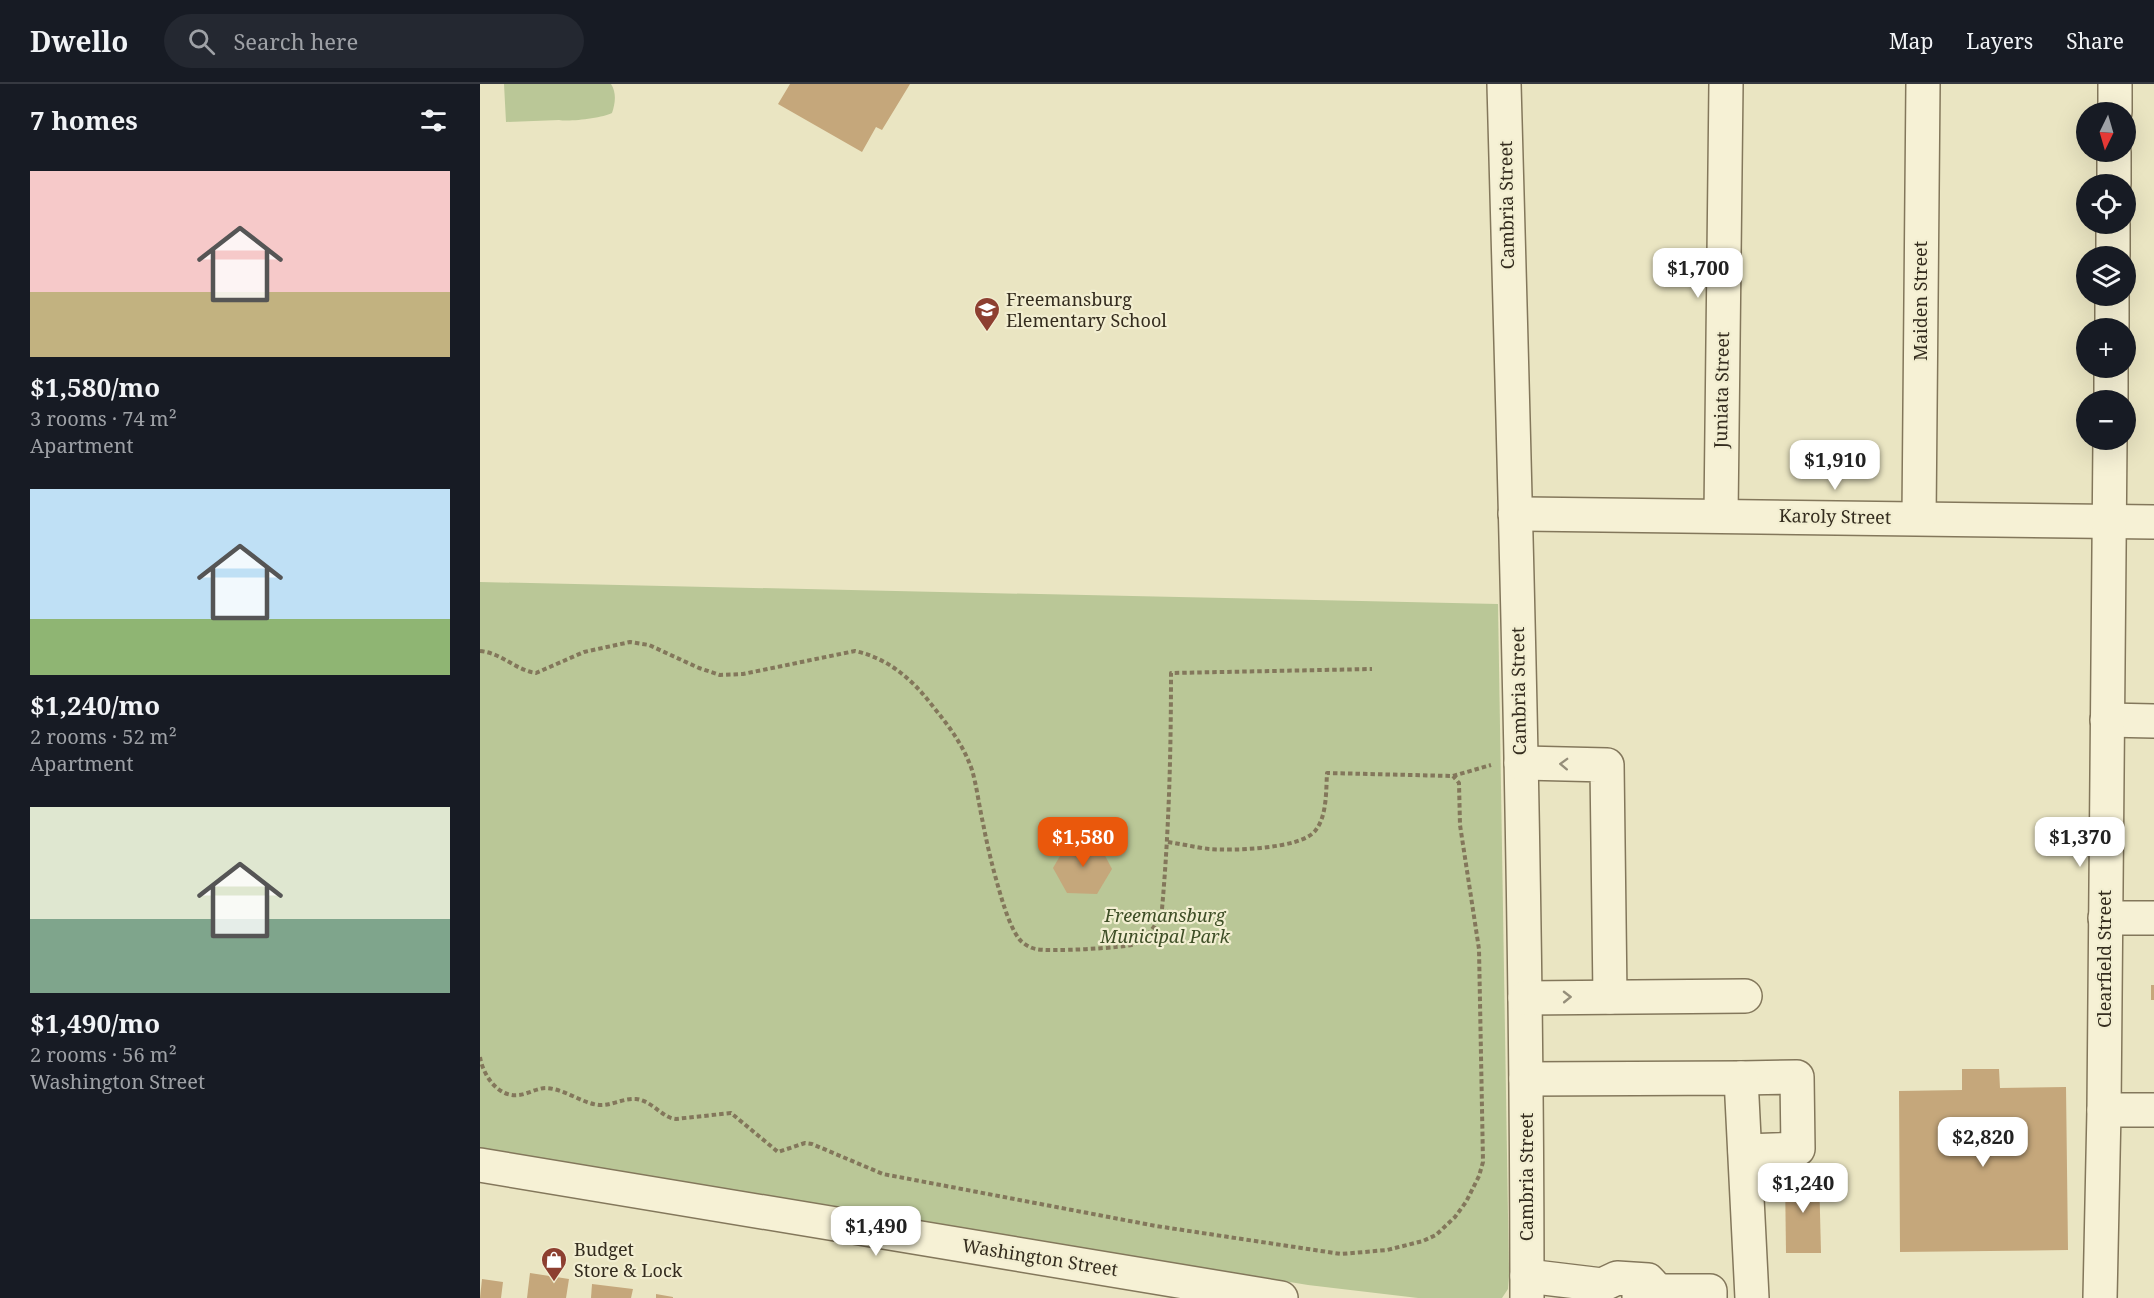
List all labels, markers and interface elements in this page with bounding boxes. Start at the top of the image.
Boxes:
search box [164,14,584,68]
text: Dwello [30,22,128,60]
icon: search [185,25,218,58]
text: Search here [233,26,358,56]
text: Map [1889,27,1933,55]
text: Layers [1966,27,2033,55]
text: Share [2066,27,2124,55]
text: 7 homes [30,102,138,138]
north arrow [2076,102,2136,162]
map controls [2076,102,2136,450]
icon: filters [417,104,450,137]
street label: Cambria Street [1493,141,1519,269]
button: locate [2076,174,2136,234]
icon: home [186,210,294,318]
street label: Maiden Street [1908,241,1932,361]
button: layers [2076,246,2136,306]
pin: $1,700 [1649,248,1747,299]
text: $1,700 [1667,254,1729,281]
place label: Freemansburg Elementary School [1006,287,1167,332]
school or university icon: Freemansburg Elementary School [972,295,1002,333]
button: + [2076,318,2136,378]
street label: Juniata Street [1708,331,1734,450]
text: $1,580/mo [30,369,160,405]
button: − [2076,390,2136,450]
text: 3 rooms · 74 m² [30,405,177,432]
text: Apartment [30,432,134,459]
pin: $1,910 [1786,440,1884,491]
text: $1,910 [1804,446,1866,473]
street label: Karoly Street [1779,503,1891,529]
icon: home [186,528,294,636]
street label: Cambria Street [1505,627,1531,755]
text: $1,240/mo [30,687,160,723]
text: 2 rooms · 52 m² [30,723,177,750]
text: Apartment [30,750,134,777]
one-way arrow [1559,758,1568,770]
pin: $1,580 [1034,817,1132,868]
pin: $1,370 [2031,817,2129,868]
text: $1,580 [1052,823,1114,850]
text: $1,370 [2049,823,2111,850]
icon: home [186,846,294,954]
street label: Clearfield Street [2092,890,2116,1028]
park label: Freemansburg Municipal Park [1099,903,1230,948]
one-way arrow [1563,991,1572,1003]
text: $1,490/mo [30,1005,160,1041]
text: 2 rooms · 56 m² [30,1041,177,1068]
text: Washington Street [30,1068,205,1095]
street label: Cambria Street [1514,1113,1538,1241]
pin: $2,820 [1934,1117,2032,1168]
text: $2,820 [1952,1123,2014,1150]
pin: $1,240 [1754,1163,1852,1214]
text: $1,240 [1772,1169,1834,1196]
pin: $1,490 [827,1206,925,1257]
text: $1,490 [845,1212,907,1239]
street label: Washington Street [960,1233,1120,1281]
place label: Budget Store & Lock [574,1237,683,1282]
shop icon: Budget Store & Lock [539,1245,569,1283]

